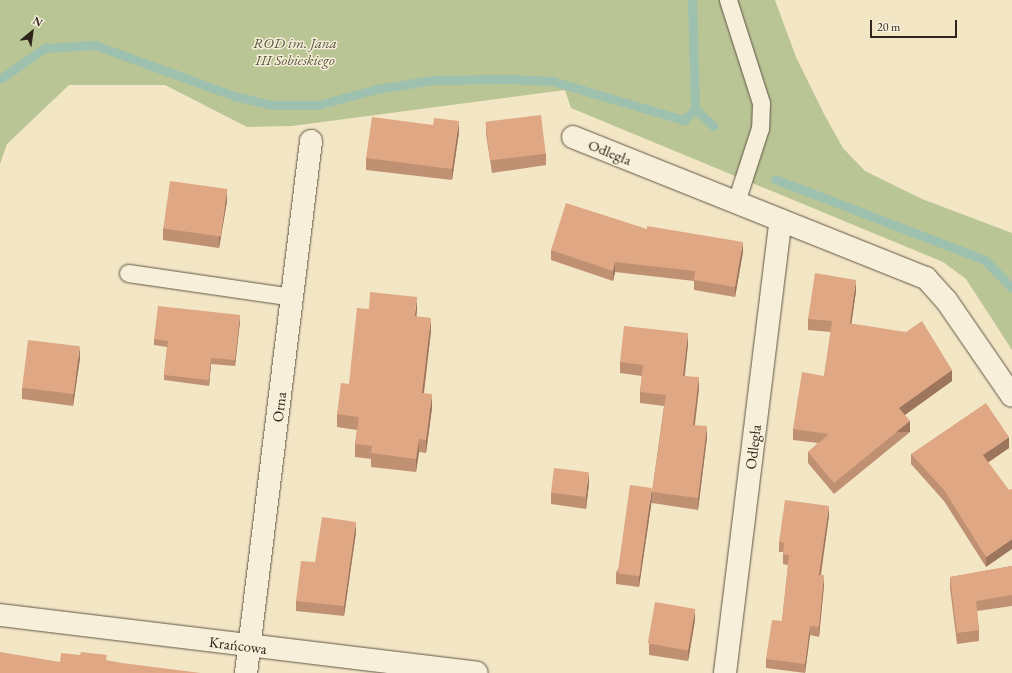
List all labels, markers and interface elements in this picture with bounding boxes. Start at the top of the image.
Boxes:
north arrow [12,12,52,52]
scale bar [872,12,959,38]
text: N [31,13,45,30]
text: 20 m [877,19,900,35]
park label: ROD im. Jana III Sobieskiego [253,33,337,68]
street label: Odległa [586,135,634,169]
street label: Orna [268,391,290,423]
street label: Odległa [741,423,765,471]
street label: Krańcowa [208,633,268,657]

